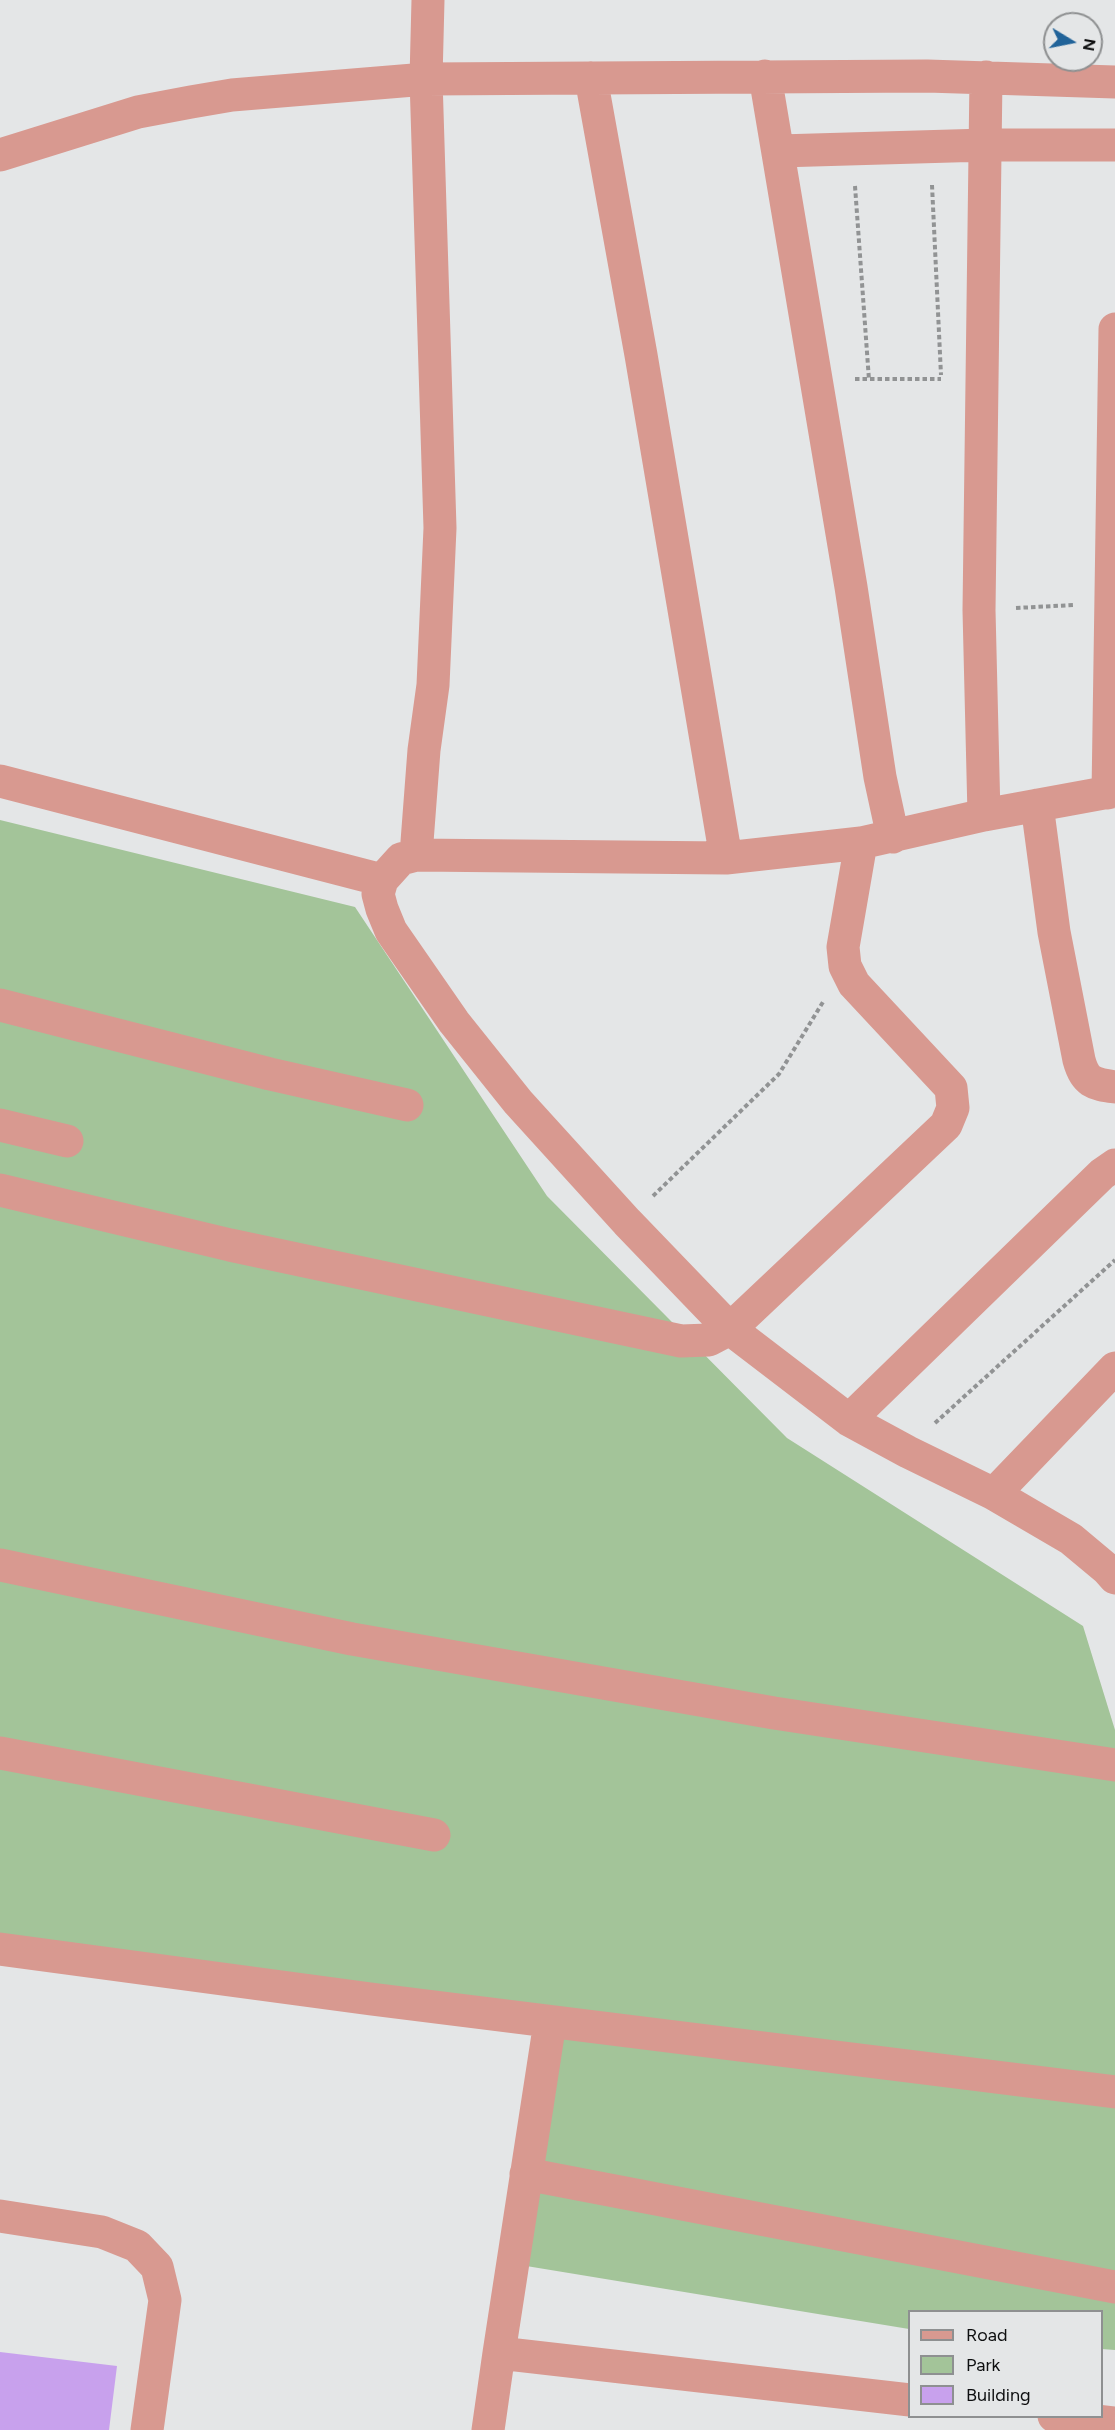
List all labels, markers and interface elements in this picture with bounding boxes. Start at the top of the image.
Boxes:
north arrow [1043,12,1103,72]
text: N [1079,37,1100,53]
legend [908,2310,1103,2418]
text: Road [966,2324,1007,2346]
text: Park [966,2354,1000,2376]
text: Building [966,2384,1031,2406]

